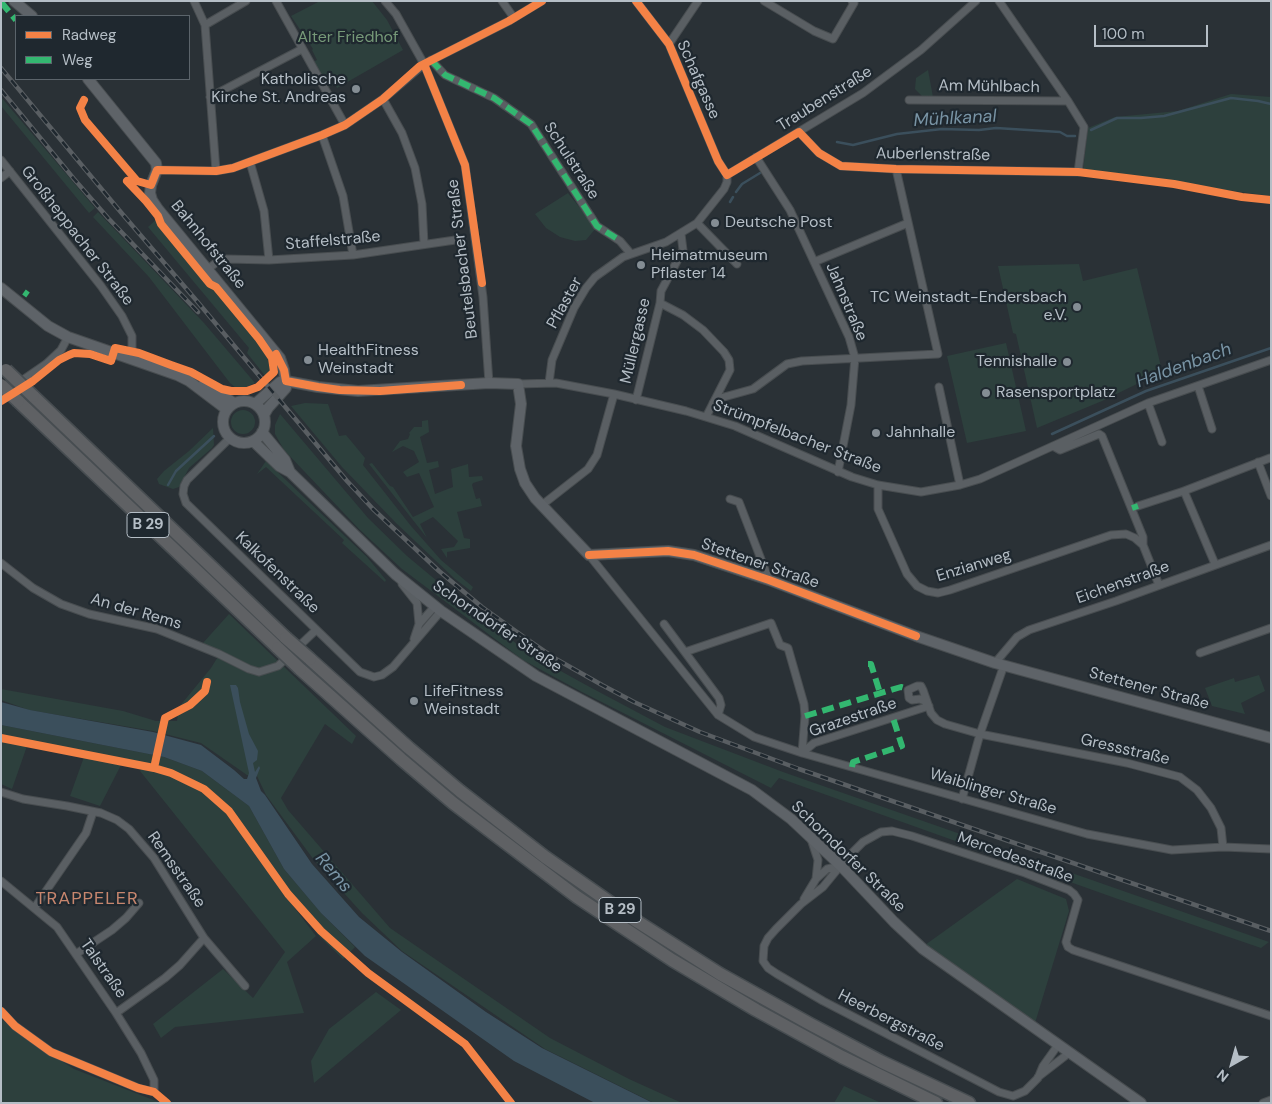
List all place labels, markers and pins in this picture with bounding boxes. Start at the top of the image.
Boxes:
place label: Katholische Kirche St. Andreas [211,70,346,108]
marker: Katholische Kirche St. Andreas [350,83,362,95]
place label: Deutsche Post [725,213,833,233]
marker: Deutsche Post [709,217,721,229]
place label: Heimatmuseum Pflaster 14 [651,246,768,284]
marker: Heimatmuseum Pflaster 14 [635,259,647,271]
place label: TC Weinstadt-Endersbach e.V. [870,288,1067,326]
marker: TC Weinstadt-Endersbach e.V. [1071,301,1083,313]
place label: HealthFitness Weinstadt [318,341,419,379]
place label: Tennishalle [976,352,1057,372]
marker: HealthFitness Weinstadt [302,354,314,366]
marker: Tennishalle [1061,356,1073,368]
place label: Rasensportplatz [996,383,1116,403]
marker: Rasensportplatz [980,387,992,399]
place label: Jahnhalle [886,423,955,443]
marker: Jahnhalle [870,427,882,439]
place label: LifeFitness Weinstadt [424,682,503,720]
marker: LifeFitness Weinstadt [408,695,420,707]

